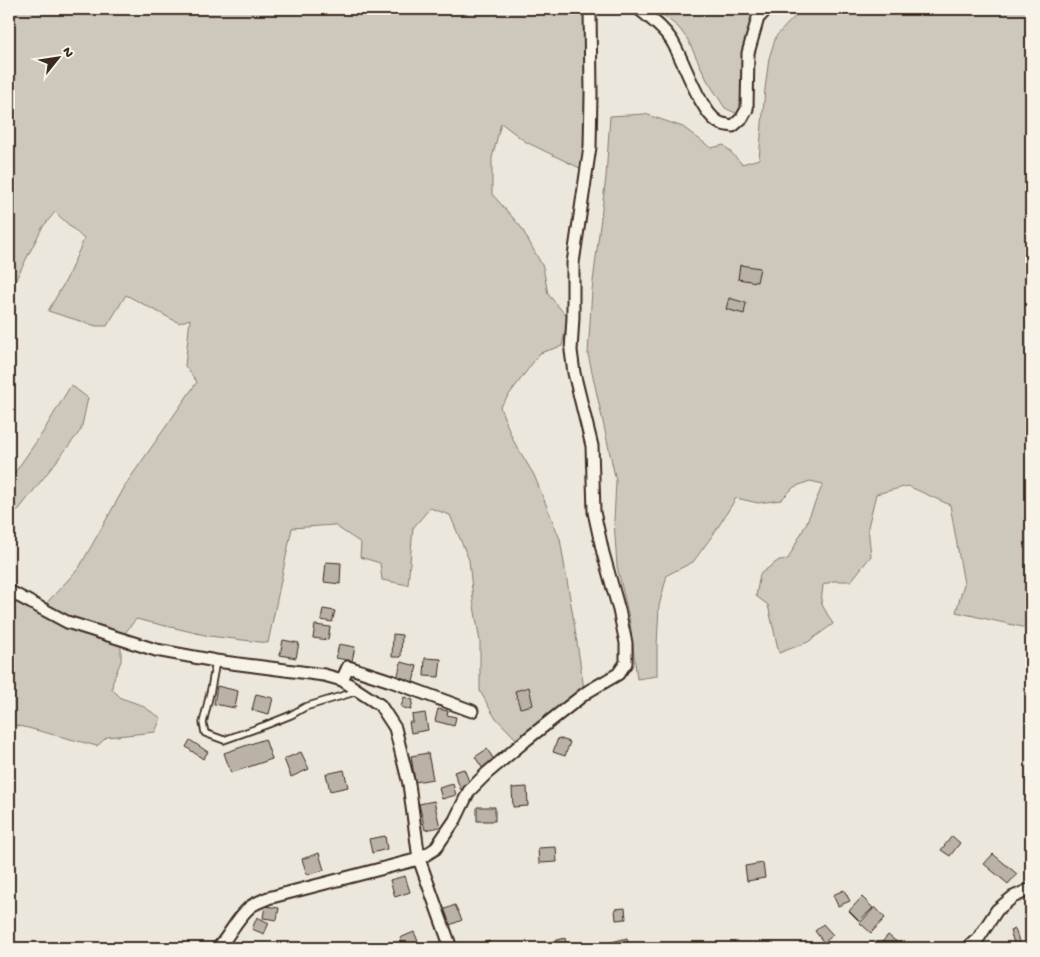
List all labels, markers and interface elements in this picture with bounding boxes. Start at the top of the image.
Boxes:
north arrow [32,32,82,82]
text: N [57,45,77,61]

